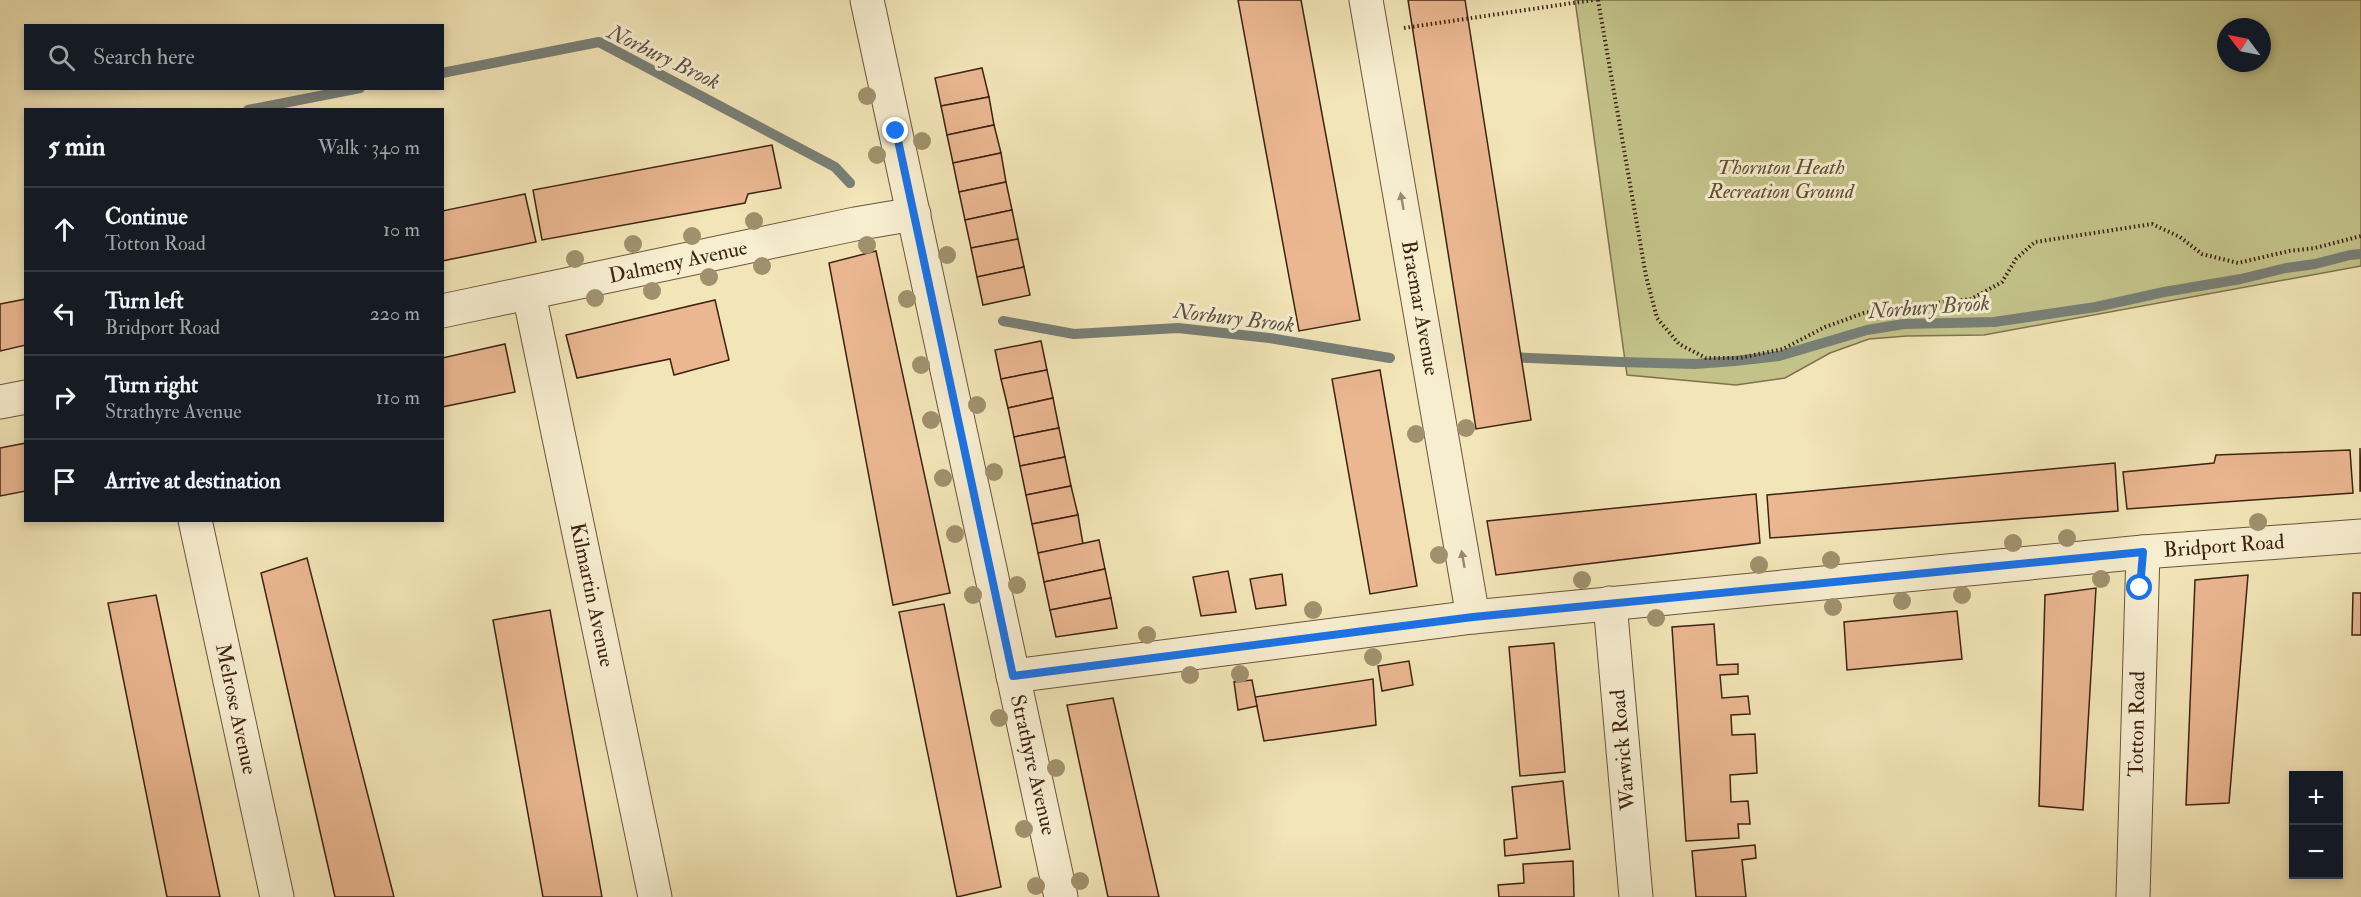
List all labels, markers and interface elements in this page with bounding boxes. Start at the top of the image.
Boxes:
water label: Norbury Brook [602,17,725,96]
north arrow [2217,18,2271,72]
search box [24,24,444,90]
icon: search [45,41,78,74]
text: Search here [93,43,195,71]
route end [882,117,908,143]
text: 5 min [48,131,105,163]
text: Walk · 340 m [318,135,420,160]
park label: Thornton Heath Recreation Ground [1707,154,1855,205]
one-way arrow [1397,192,1406,211]
text: Continue [105,203,188,231]
icon: ahead [48,213,81,246]
text: 10 m [383,217,420,242]
text: Totton Road [105,231,206,256]
street label: Dalmeny Avenue [606,234,750,290]
street label: Braemar Avenue [1395,238,1445,378]
text: Turn left [105,287,184,315]
water label: Norbury Brook [1866,289,1991,325]
icon: left [48,297,81,330]
water label: Norbury Brook [1171,297,1296,339]
text: 220 m [370,301,420,326]
text: Bridport Road [105,315,220,340]
text: Turn right [105,371,198,399]
icon: right [48,381,81,414]
text: 110 m [376,385,420,410]
text: Strathyre Avenue [105,399,242,424]
icon: arrive [48,465,81,498]
text: Arrive at destination [105,467,281,495]
street label: Kilmartin Avenue [564,520,621,670]
street label: Bridport Road [2163,528,2286,564]
one-way arrow [1459,549,1468,568]
route start [2126,574,2152,600]
street label: Melrose Avenue [209,641,263,777]
street label: Totton Road [2123,670,2151,777]
street label: Warwick Road [1604,688,1642,813]
street label: Strathyre Avenue [1004,692,1062,838]
map controls [2289,771,2343,879]
button: + [2289,771,2343,825]
button: − [2289,825,2343,879]

